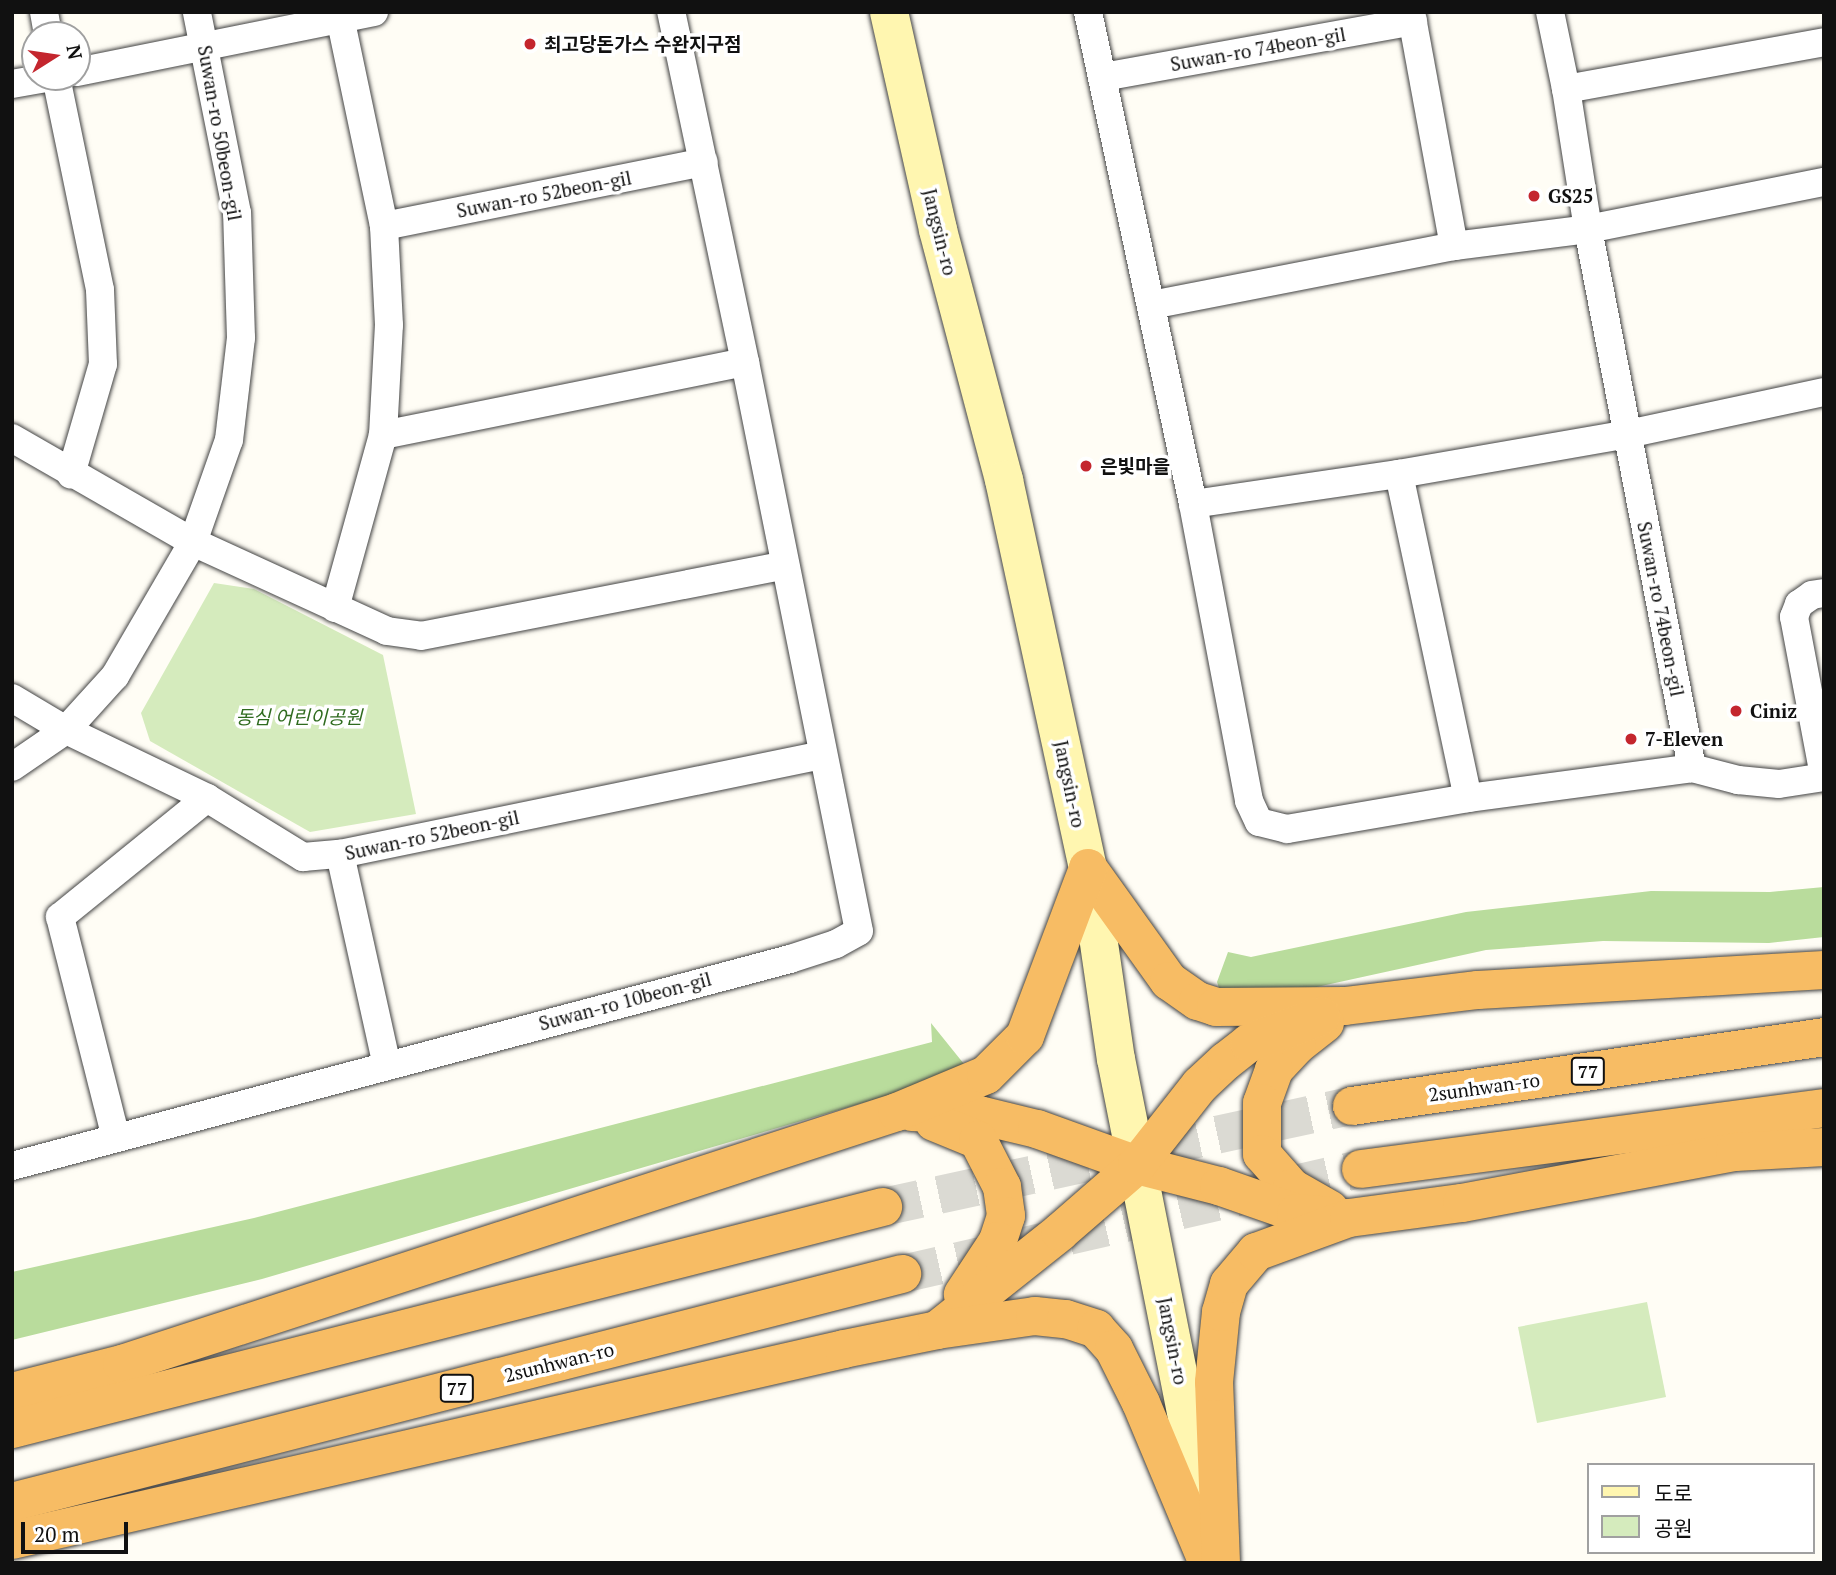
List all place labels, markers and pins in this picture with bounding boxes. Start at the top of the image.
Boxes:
place label: 최고당돈가스 수완지구점 [544,33,741,55]
marker: 최고당돈가스 수완지구점 [522,36,538,52]
place label: GS25 [1548,185,1594,207]
marker: GS25 [1526,188,1542,204]
place label: 은빛마을 [1100,455,1170,477]
marker: 은빛마을 [1078,458,1094,474]
place label: Ciniz [1750,700,1797,722]
marker: Ciniz [1728,703,1744,719]
place label: 7-Eleven [1645,728,1723,750]
marker: 7-Eleven [1623,731,1639,747]

